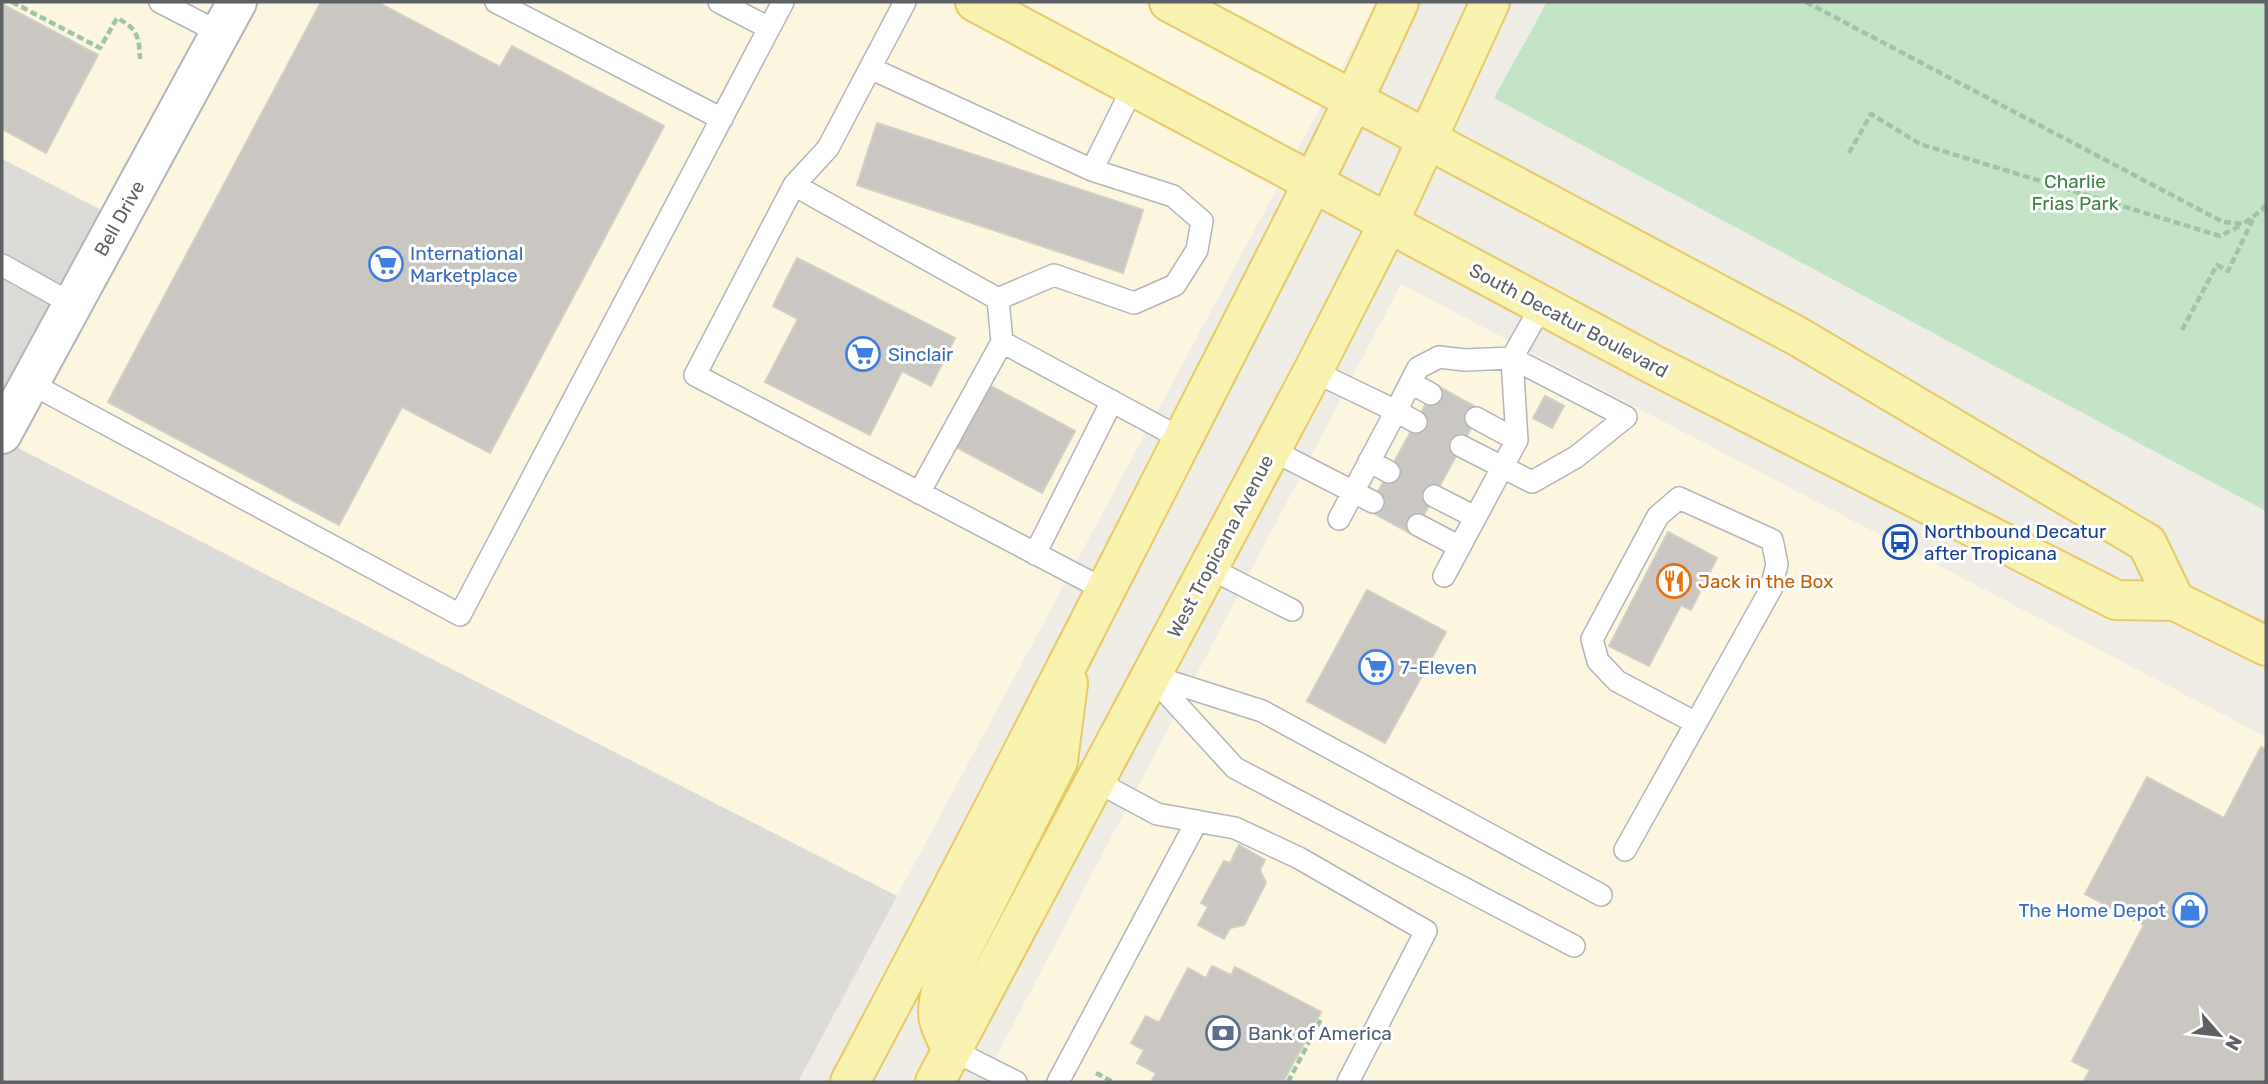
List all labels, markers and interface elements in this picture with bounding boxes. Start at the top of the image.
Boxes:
park label: Charlie Frias Park [2031,170,2119,215]
street label: Bell Drive [89,176,150,260]
place label: International Marketplace [410,242,523,287]
supermarket icon: International Marketplace [367,245,405,283]
street label: South Decatur Boulevard [1466,258,1672,383]
supermarket icon: Sinclair [844,335,882,373]
place label: Sinclair [888,343,954,366]
street label: West Tropicana Avenue [1162,451,1278,642]
place label: Northbound Decatur after Tropicana [1924,520,2107,565]
bus stop icon: Northbound Decatur after Tropicana [1881,523,1919,561]
restaurant icon: Jack in the Box [1655,562,1693,600]
place label: Jack in the Box [1698,570,1833,593]
supermarket icon: 7-Eleven [1357,648,1395,686]
place label: 7-Eleven [1400,656,1477,679]
shop icon: The Home Depot [2171,891,2209,929]
place label: The Home Depot [2019,899,2167,922]
north arrow [2184,1000,2254,1070]
bank icon: Bank of America [1204,1014,1242,1052]
place label: Bank of America [1248,1022,1392,1045]
text: N [2220,1031,2247,1054]

